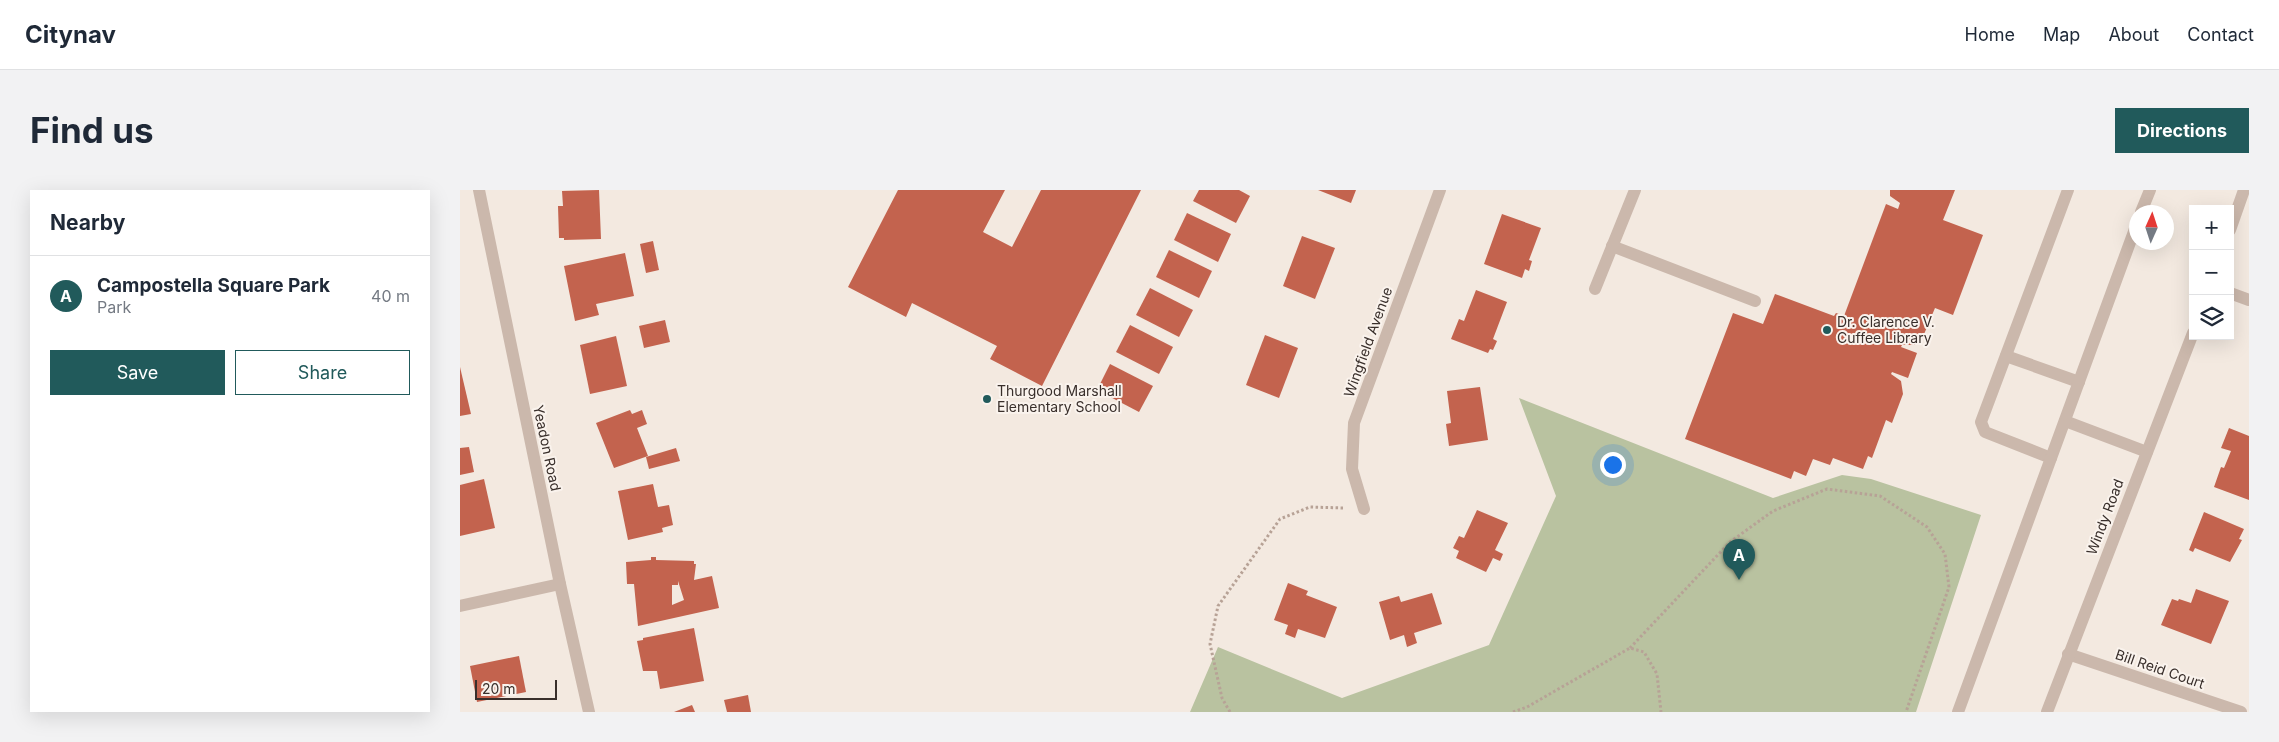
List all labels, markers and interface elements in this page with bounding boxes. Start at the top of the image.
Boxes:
text: Citynav [25,20,116,49]
text: Home [1965,24,2015,45]
text: Map [2043,24,2080,45]
text: About [2108,24,2159,45]
text: Contact [2187,24,2254,45]
button: Directions [2115,108,2249,153]
text: Find us [30,109,154,151]
north arrow [2129,205,2174,250]
map controls [2189,205,2234,340]
button: + [2189,205,2234,250]
text: Nearby [50,210,125,235]
button: − [2189,250,2234,295]
text: Campostella Square Park [97,274,330,297]
street label: Wingfield Avenue [1340,284,1395,399]
text: A [60,286,72,306]
text: 40 m [371,286,410,306]
button: layers [2189,295,2234,340]
text: Park [97,297,131,317]
place label: Dr. Clarence V. Cuffee Library [1837,313,1935,346]
marker: Dr. Clarence V. Cuffee Library [1821,324,1833,336]
button: Save [50,350,225,395]
button: Share [235,350,410,395]
place label: Thurgood Marshall Elementary School [997,382,1122,415]
marker: Thurgood Marshall Elementary School [981,393,993,405]
street label: Yeadon Road [530,403,565,492]
your location [1600,452,1626,478]
street label: Windy Road [2082,477,2127,557]
pin: A [1723,539,1755,580]
street label: Bill Reid Court [2113,645,2207,692]
scale bar [475,677,558,700]
text: 20 m [482,680,516,697]

